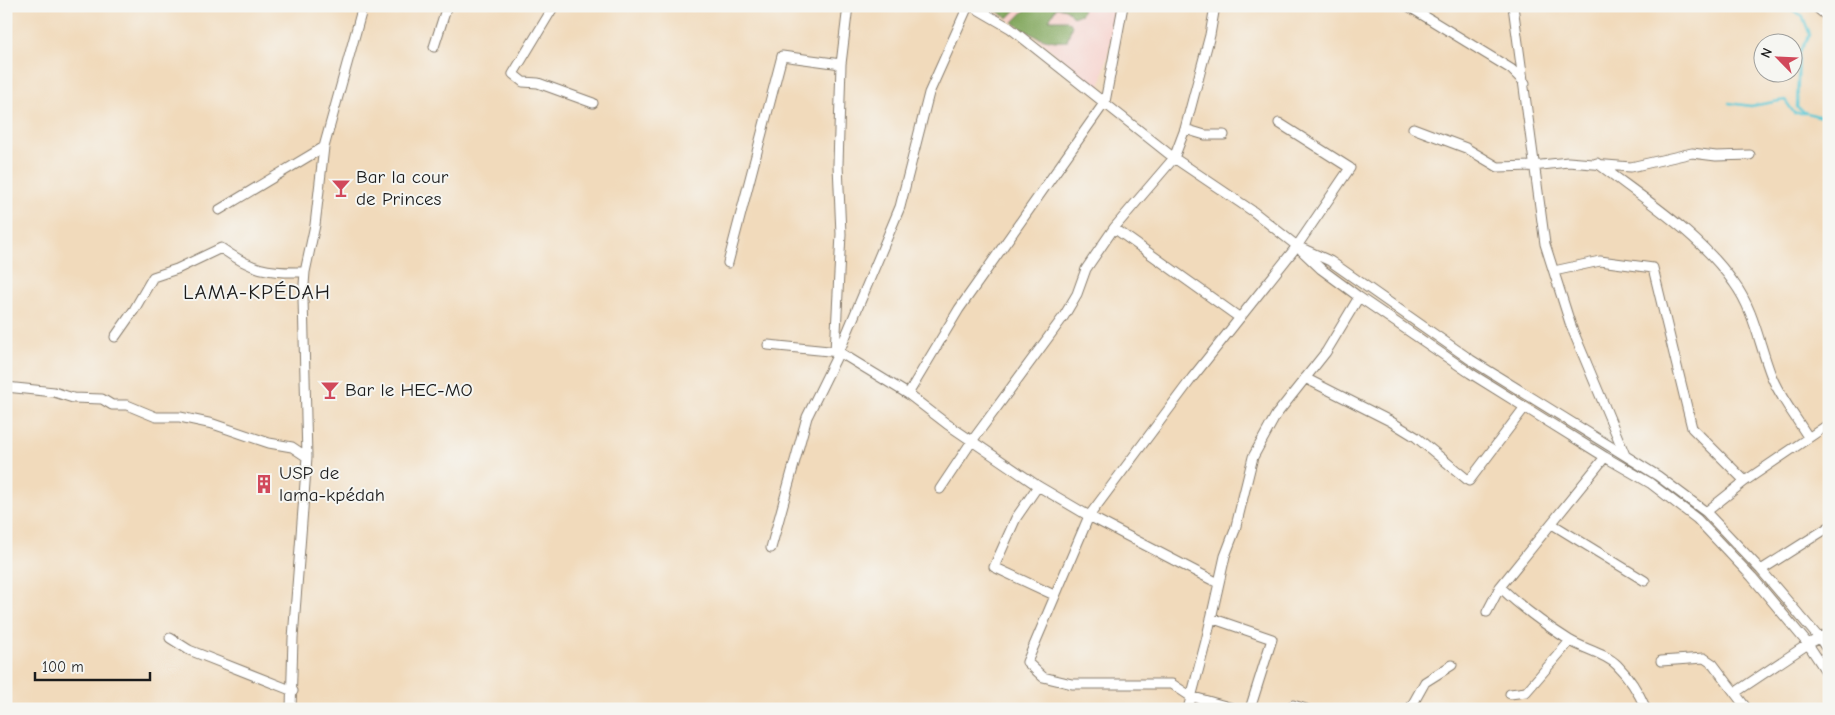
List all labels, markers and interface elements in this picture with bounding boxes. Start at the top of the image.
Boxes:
north arrow [1752,32,1802,82]
text: N [1757,45,1776,61]
place label: Bar la cour de Princes [356,166,449,210]
bar icon: Bar la cour de Princes [330,177,352,199]
district label: LAMA-KPÉDAH [183,280,331,304]
bar icon: Bar le HEC-MO [319,379,341,401]
place label: Bar le HEC-MO [345,379,473,401]
place label: USP de lama-kpédah [279,462,385,506]
building icon: USP de lama-kpédah [253,473,275,495]
scale bar [35,650,150,682]
text: 100 m [42,658,84,676]

